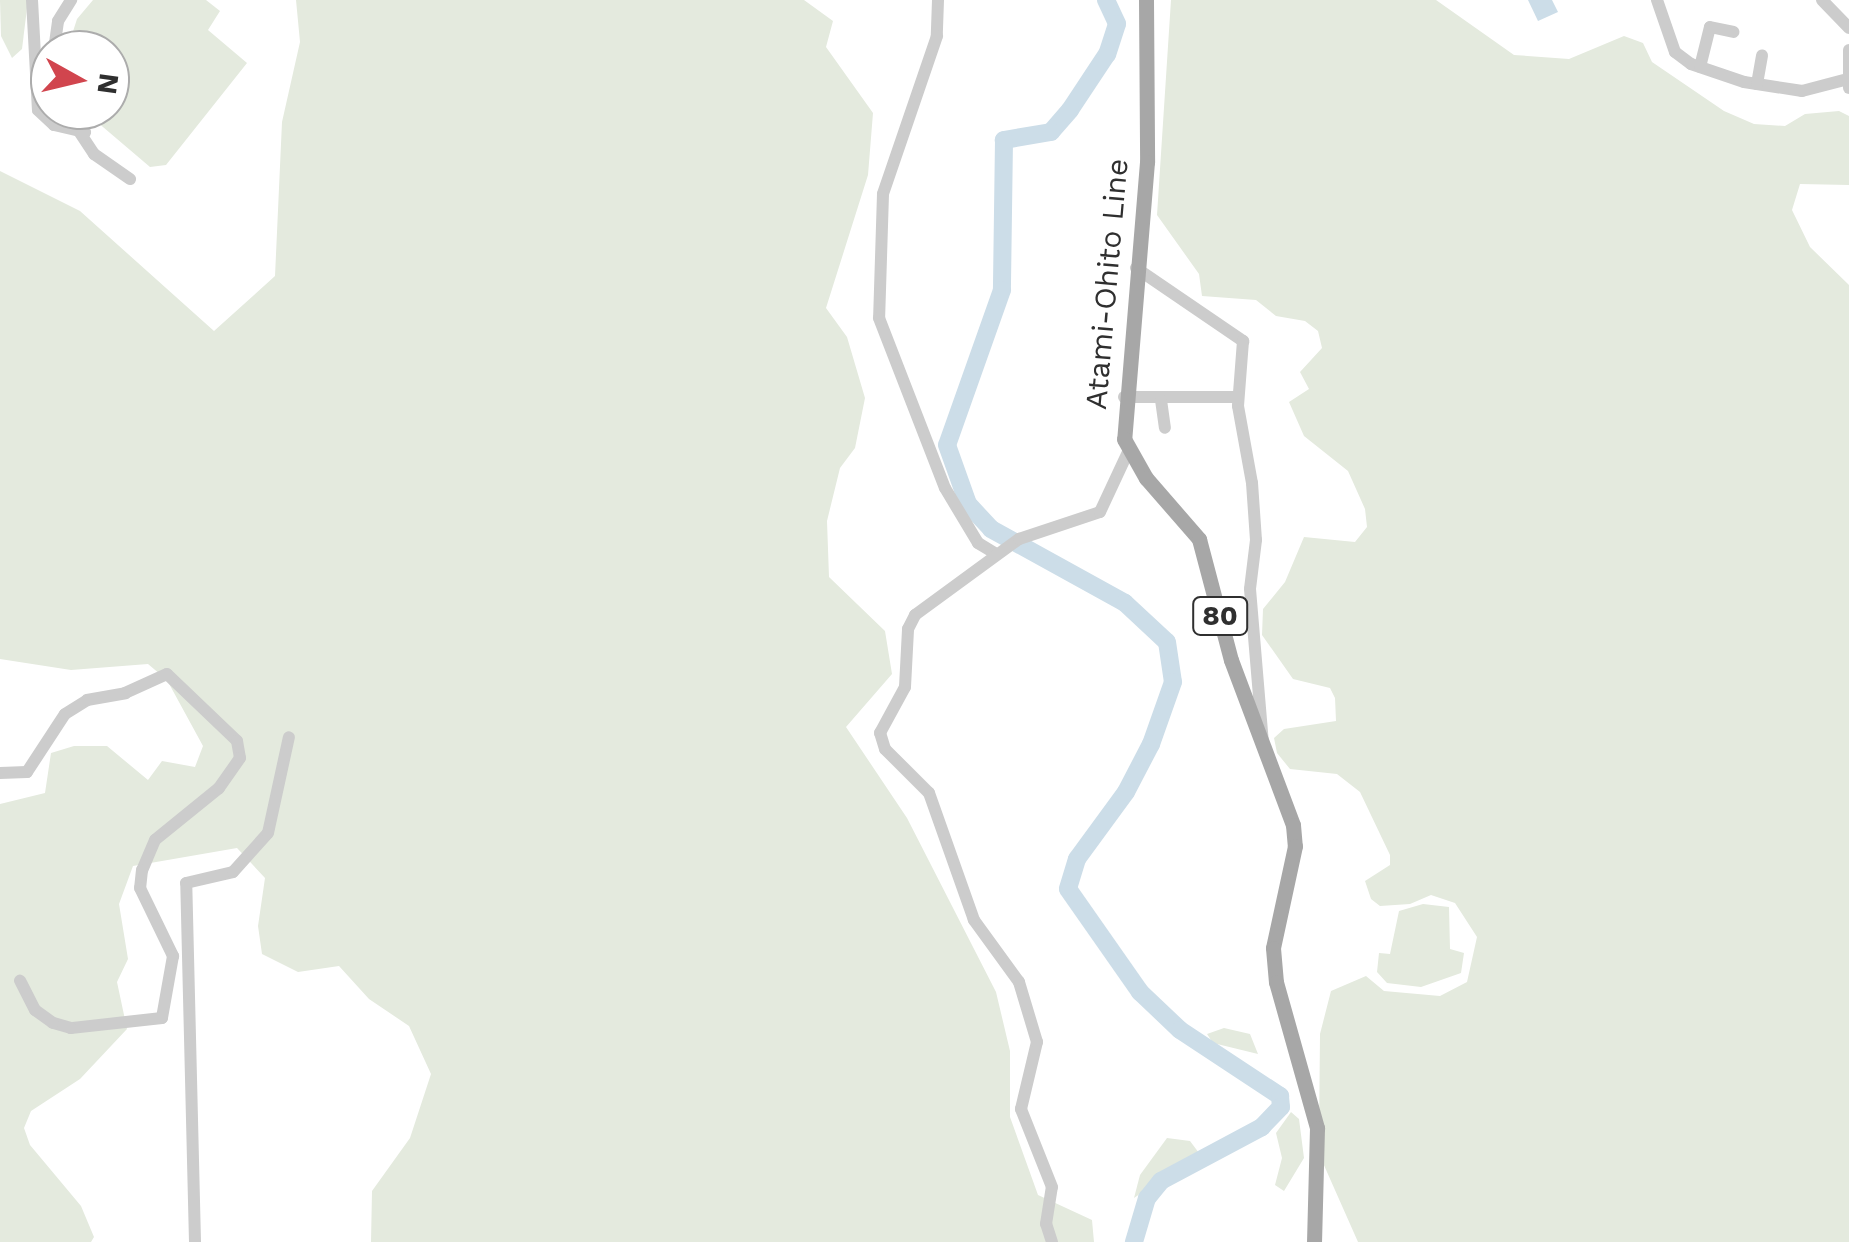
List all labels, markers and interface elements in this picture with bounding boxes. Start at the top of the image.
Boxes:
north arrow [30,30,130,130]
text: N [90,71,126,97]
street label: Atami-Ohito Line [1078,157,1136,411]
road number: 80 [1190,593,1250,639]

